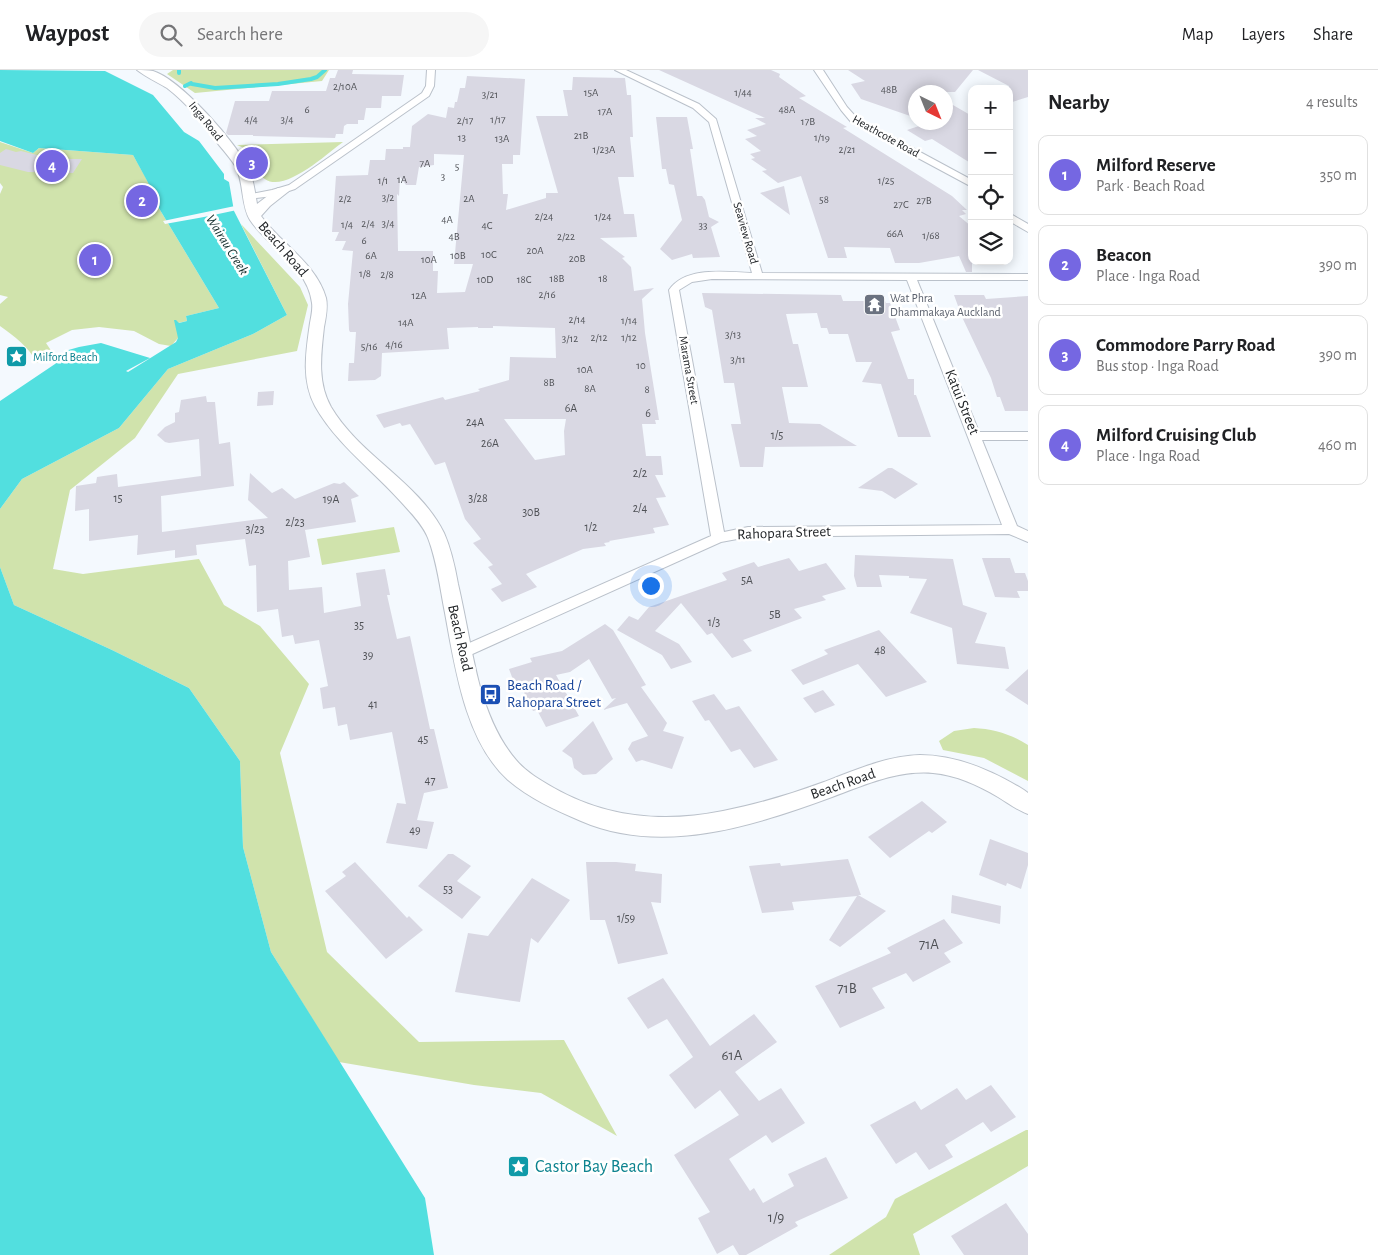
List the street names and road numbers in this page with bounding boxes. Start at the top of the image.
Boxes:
street label: Inga Road [187,99,225,143]
street label: Heathcote Road [850,113,922,159]
street label: Seaview Road [731,201,761,265]
street label: Beach Road [255,219,311,280]
street label: Marama Street [677,335,701,405]
street label: Katui Street [942,367,982,437]
street label: Rahopara Street [737,524,831,542]
street label: Beach Road [445,603,475,673]
street label: Beach Road [809,766,878,802]

